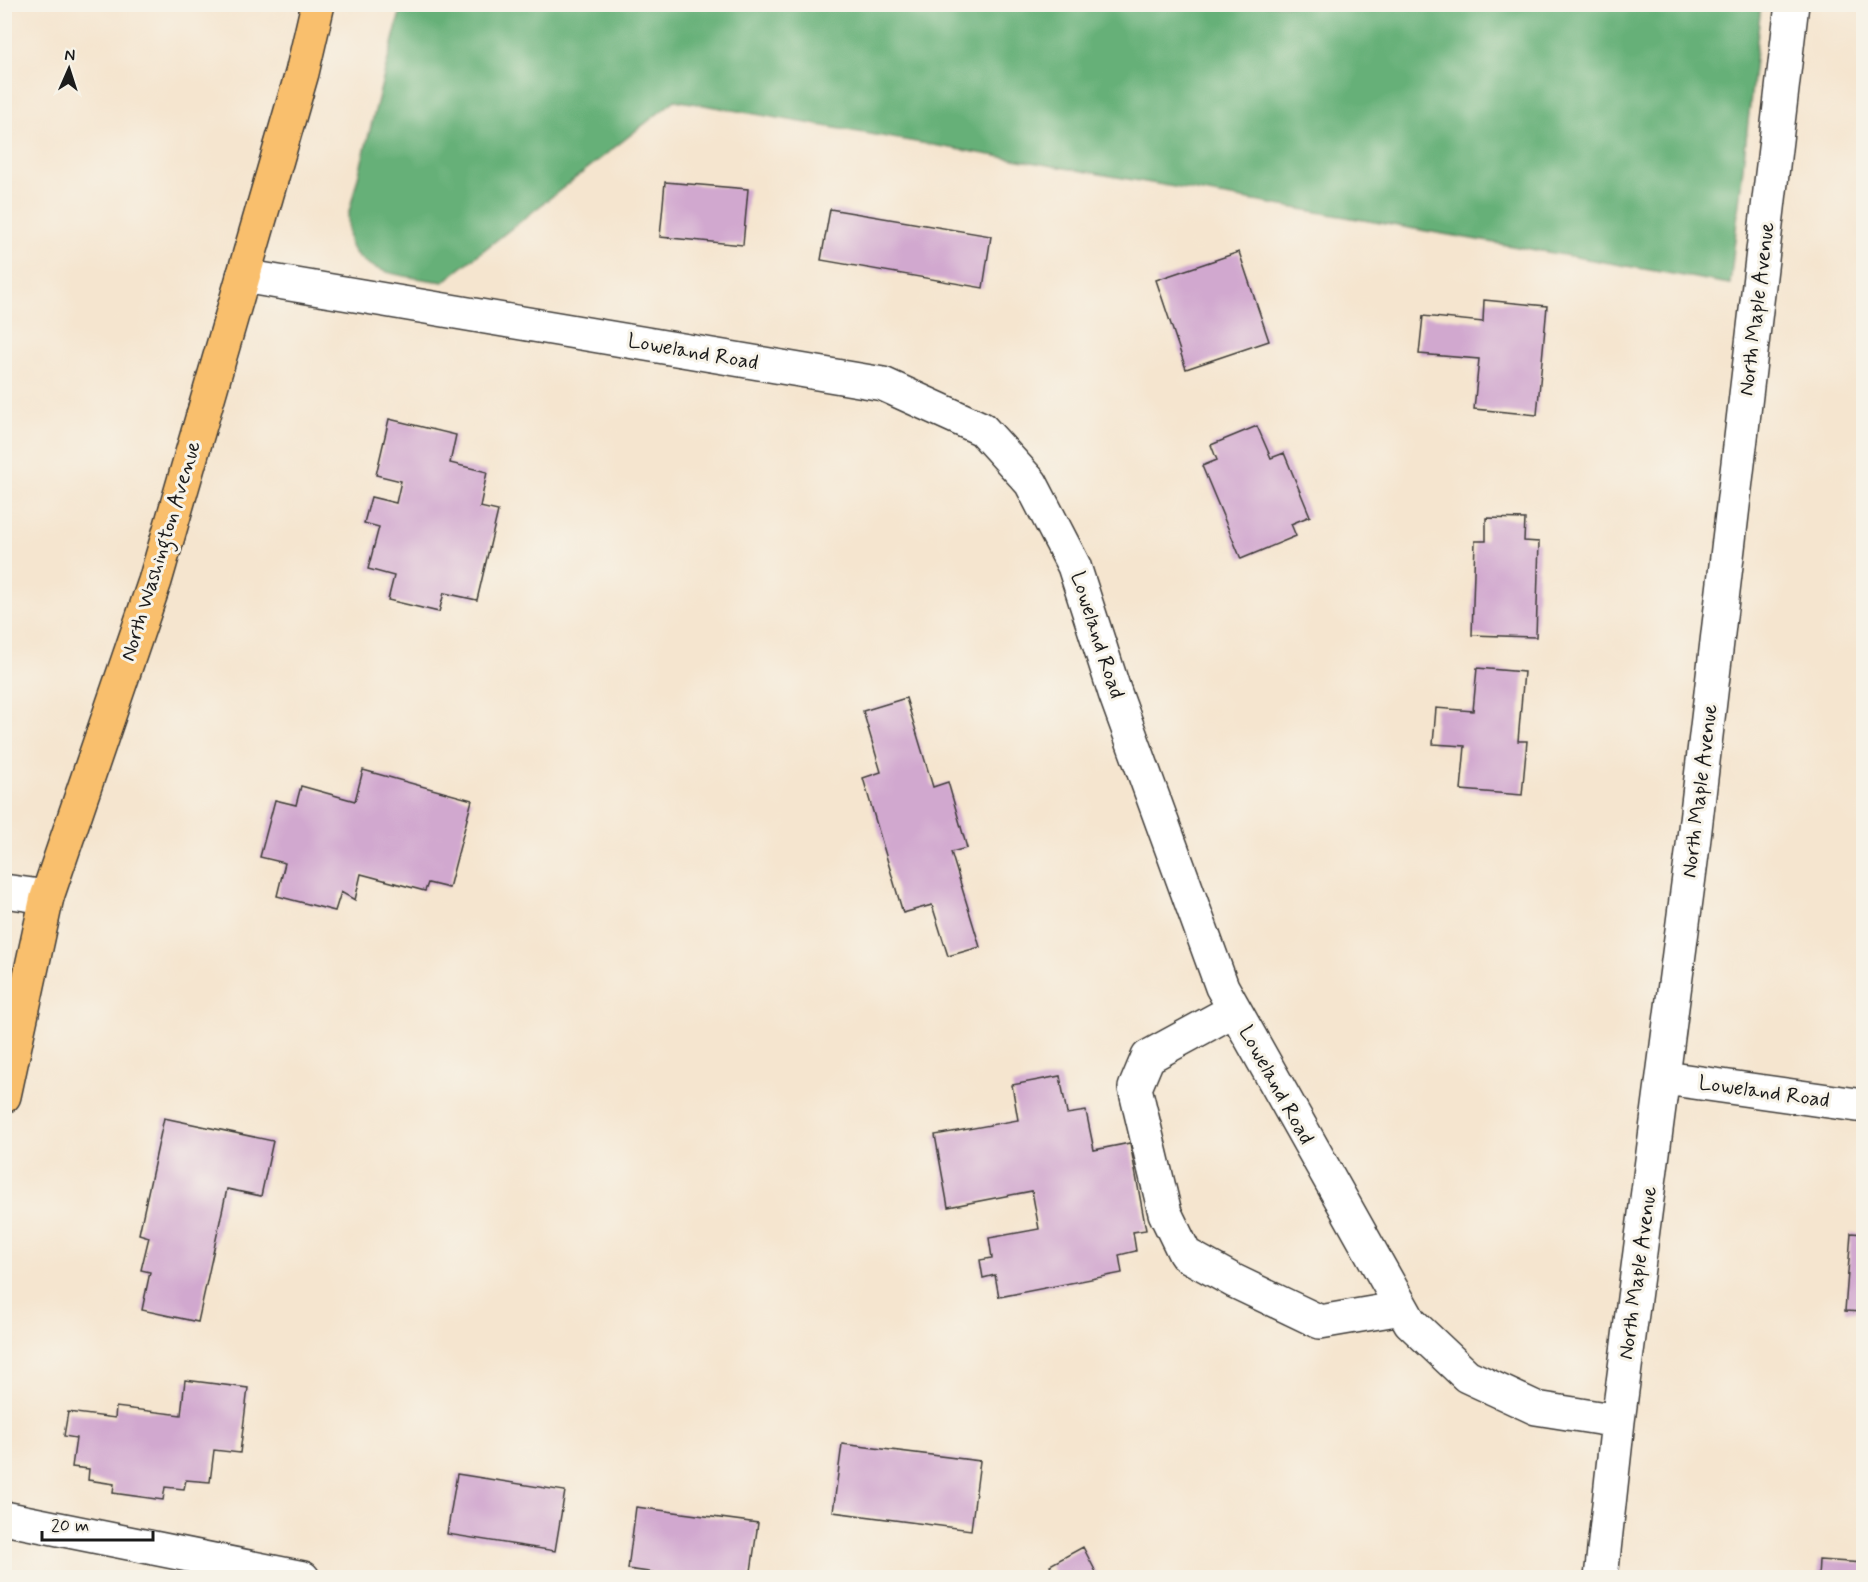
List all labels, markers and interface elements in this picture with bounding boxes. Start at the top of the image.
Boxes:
north arrow [39,39,99,99]
text: N [64,45,76,66]
street label: North Maple Avenue [1732,220,1782,397]
street label: Loweland Road [626,327,760,377]
street label: North Washington Avenue [114,437,210,665]
street label: Loweland Road [1063,568,1131,702]
street label: North Maple Avenue [1675,702,1725,879]
street label: Loweland Road [1232,1021,1320,1149]
street label: Loweland Road [1697,1069,1831,1115]
street label: North Maple Avenue [1612,1184,1664,1361]
scale bar [42,1504,153,1542]
text: 20 m [51,1514,89,1538]

